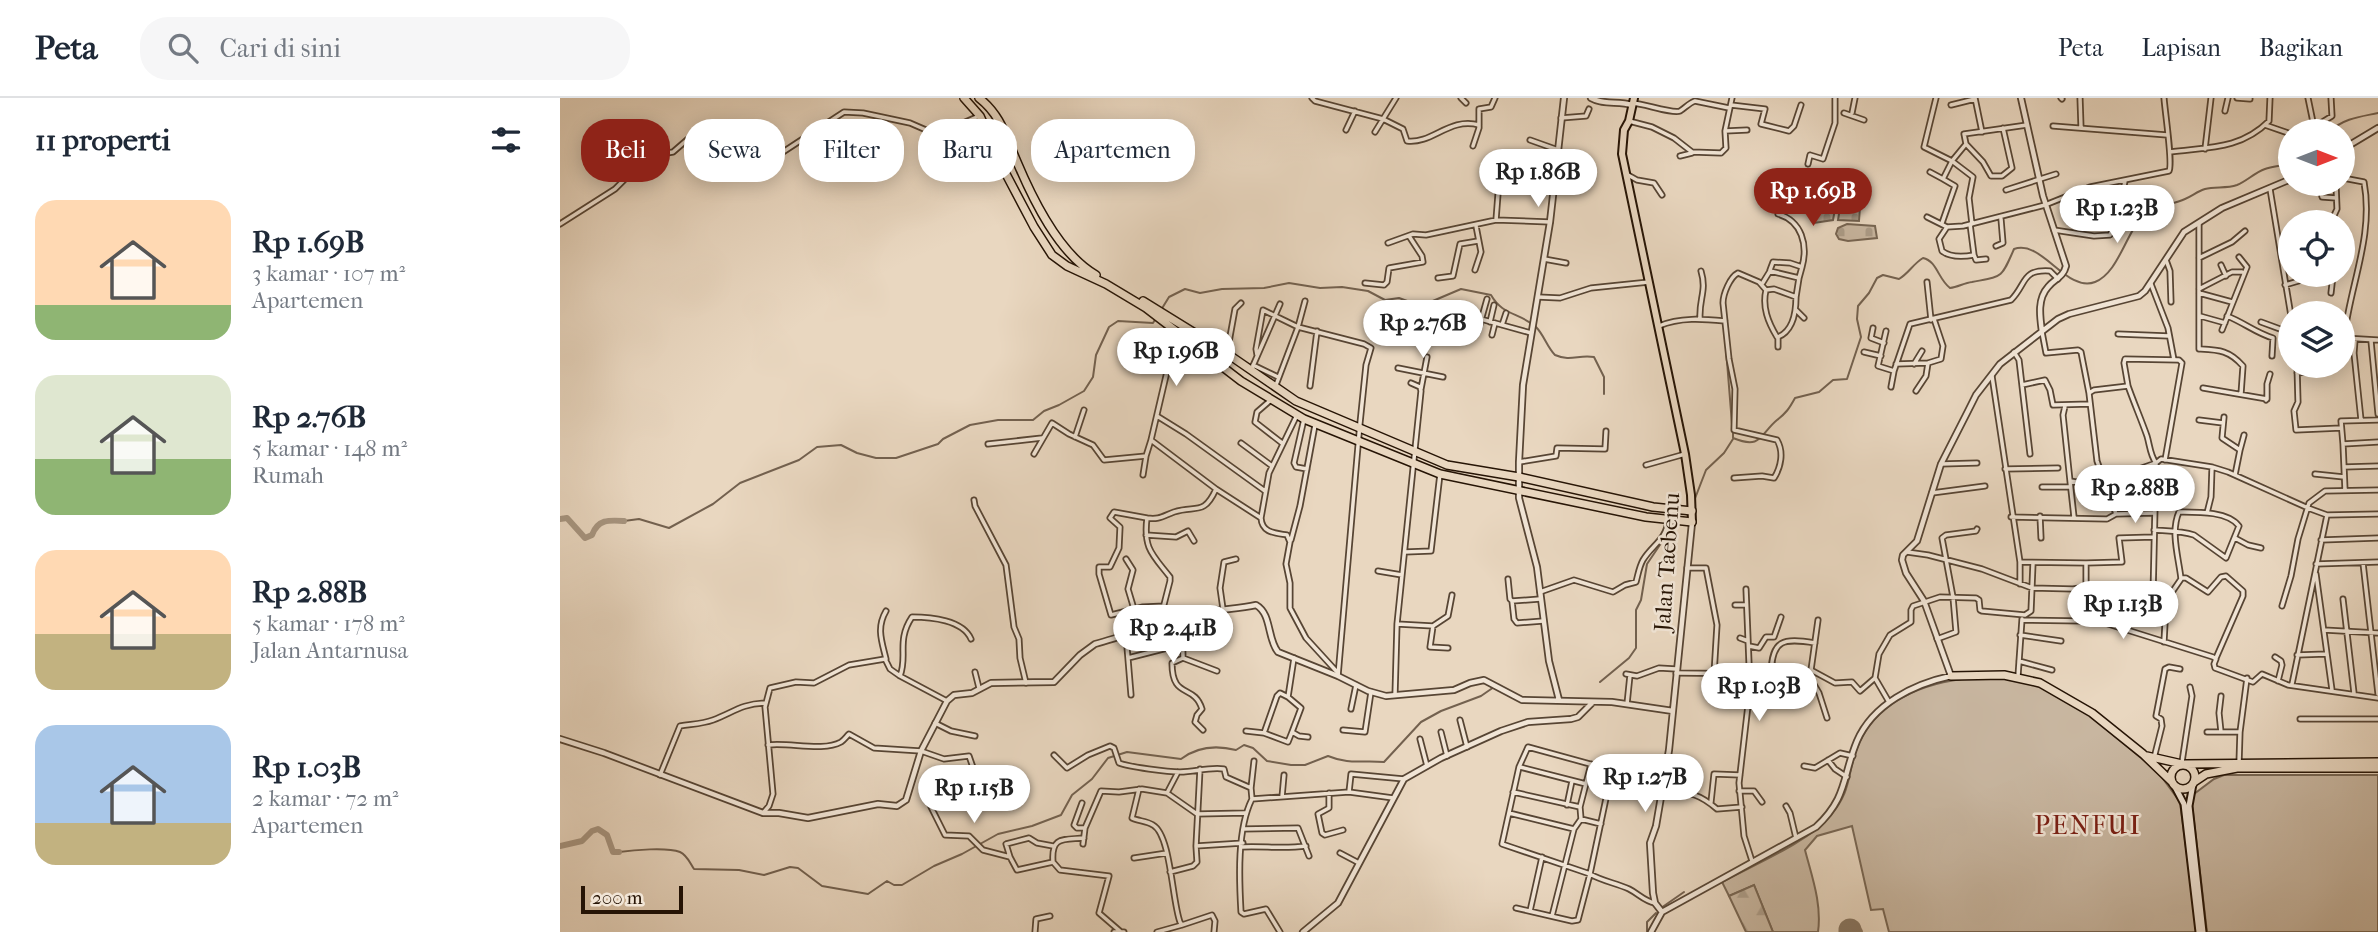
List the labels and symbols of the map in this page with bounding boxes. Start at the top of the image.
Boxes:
north arrow [2278,119,2356,196]
pin: Rp 1.86B [1466,150,1610,209]
pin: Rp 1.69B [1741,169,1885,228]
pin: Rp 1.23B [2045,186,2189,245]
pin: Rp 2.76B [1351,300,1495,360]
pin: Rp 1.96B [1104,328,1248,388]
pin: Rp 2.88B [2063,466,2207,525]
street label: Jalan Taebenu [1649,492,1685,634]
pin: Rp 1.13B [2051,582,2195,641]
pin: Rp 2.41B [1101,606,1245,665]
pin: Rp 1.03B [1687,664,1831,723]
pin: Rp 1.27B [1573,754,1717,814]
pin: Rp 1.15B [902,766,1046,825]
district label: PENFUI [2034,810,2142,841]
scale bar [581,883,682,915]

